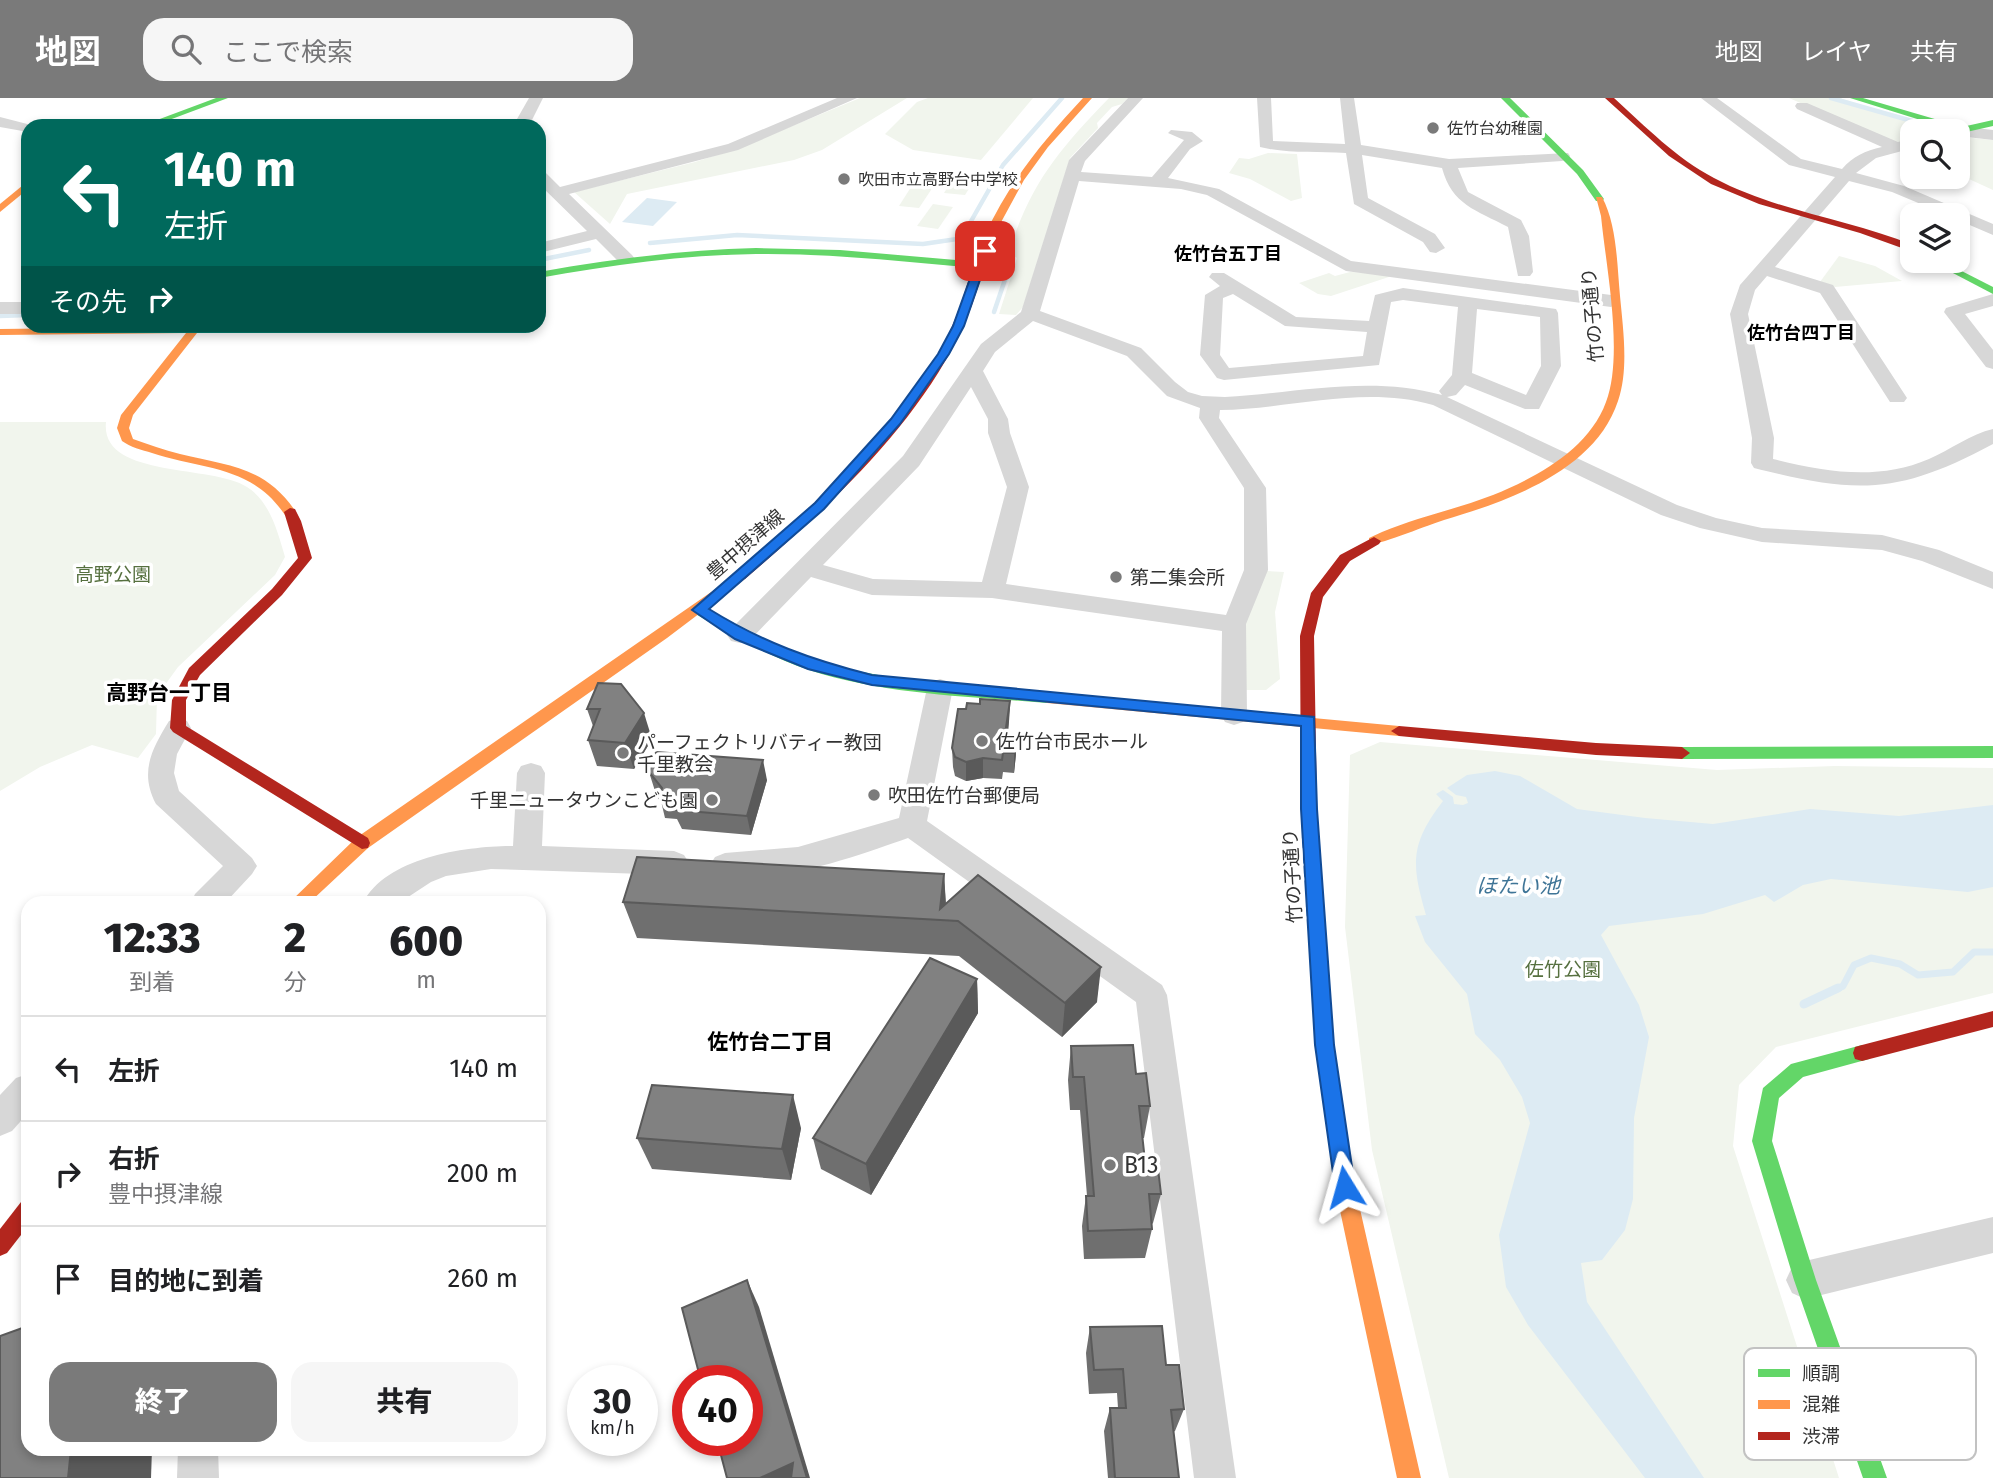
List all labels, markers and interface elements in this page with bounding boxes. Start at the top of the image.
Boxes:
search box [143,18,633,81]
icon: search [167,30,205,68]
text: 地図 [35,32,101,72]
text: ここで検索 [223,37,353,68]
text: 地図 [1715,38,1763,66]
text: レイヤ [1801,38,1872,66]
text: 共有 [1910,38,1958,66]
place label: 佐竹台幼稚園 [1447,119,1543,138]
map controls [1900,119,1970,273]
button: search [1900,119,1970,189]
marker: 佐竹台幼稚園 [1425,120,1441,136]
text: 140 m [164,140,296,199]
icon: left [49,147,140,238]
place label: 吹田市立高野台中学校 [858,170,1018,189]
marker: 吹田市立高野台中学校 [836,171,852,187]
button: layers [1900,203,1970,273]
text: 左折 [164,207,228,245]
pin [955,221,1015,281]
icon: arrive [966,232,1004,270]
district label: 佐竹台五丁目 [1174,243,1282,265]
street label: 竹の子通り [1577,267,1608,363]
icon: right [141,280,179,318]
text: その先 [49,287,127,318]
district label: 佐竹台四丁目 [1747,322,1855,344]
street label: 豊中摂津線 [702,505,789,584]
park label: 高野公園 [75,563,151,586]
place label: 第二集会所 [1130,566,1225,589]
marker: 第二集会所 [1108,569,1124,585]
district label: 高野台一丁目 [106,680,232,706]
place label: 佐竹台市民ホール [996,730,1148,753]
place label: パーフェクトリバティー教団 千里教会 [637,731,882,776]
marker: 佐竹台市民ホール [974,733,990,749]
marker: パーフェクトリバティー教団 千里教会 [615,745,631,761]
place label: 吹田佐竹台郵便局 [888,784,1040,807]
marker: 吹田佐竹台郵便局 [866,787,882,803]
place label: 千里ニュータウンこども園 [470,789,698,812]
marker: 千里ニュータウンこども園 [704,792,720,808]
street label: 竹の子通り [1279,828,1306,924]
water label: ほたい池 [1476,873,1562,899]
text: 12:33 [104,913,201,963]
text: 2 [284,913,306,963]
text: 600 [389,916,463,966]
park label: 佐竹公園 [1525,958,1601,981]
text: m [416,966,436,994]
text: 到着 [129,968,175,996]
text: 分 [283,968,306,996]
district label: 佐竹台二丁目 [707,1029,833,1055]
icon: left [49,1050,87,1088]
text: 140 m [449,1053,518,1084]
text: 左折 [108,1056,160,1087]
text: 右折 [108,1144,160,1175]
position arrow [1308,1150,1382,1224]
place label: B13 [1124,1151,1159,1179]
icon: right [49,1155,87,1193]
marker: B13 [1102,1157,1118,1173]
text: 200 m [447,1158,518,1189]
text: 豊中摂津線 [108,1180,223,1208]
icon: arrive [49,1260,87,1298]
text: 260 m [448,1263,518,1294]
text: 目的地に到着 [108,1266,264,1297]
legend [1744,1348,1976,1460]
button: 終了 [49,1362,277,1442]
button: 共有 [291,1362,518,1442]
text: 順調 [1802,1362,1840,1385]
speed limit sign: 40 [672,1365,763,1456]
text: 30 [593,1380,632,1422]
text: 混雑 [1802,1393,1840,1416]
text: km/h [590,1417,635,1439]
text: 渋滞 [1802,1425,1840,1448]

